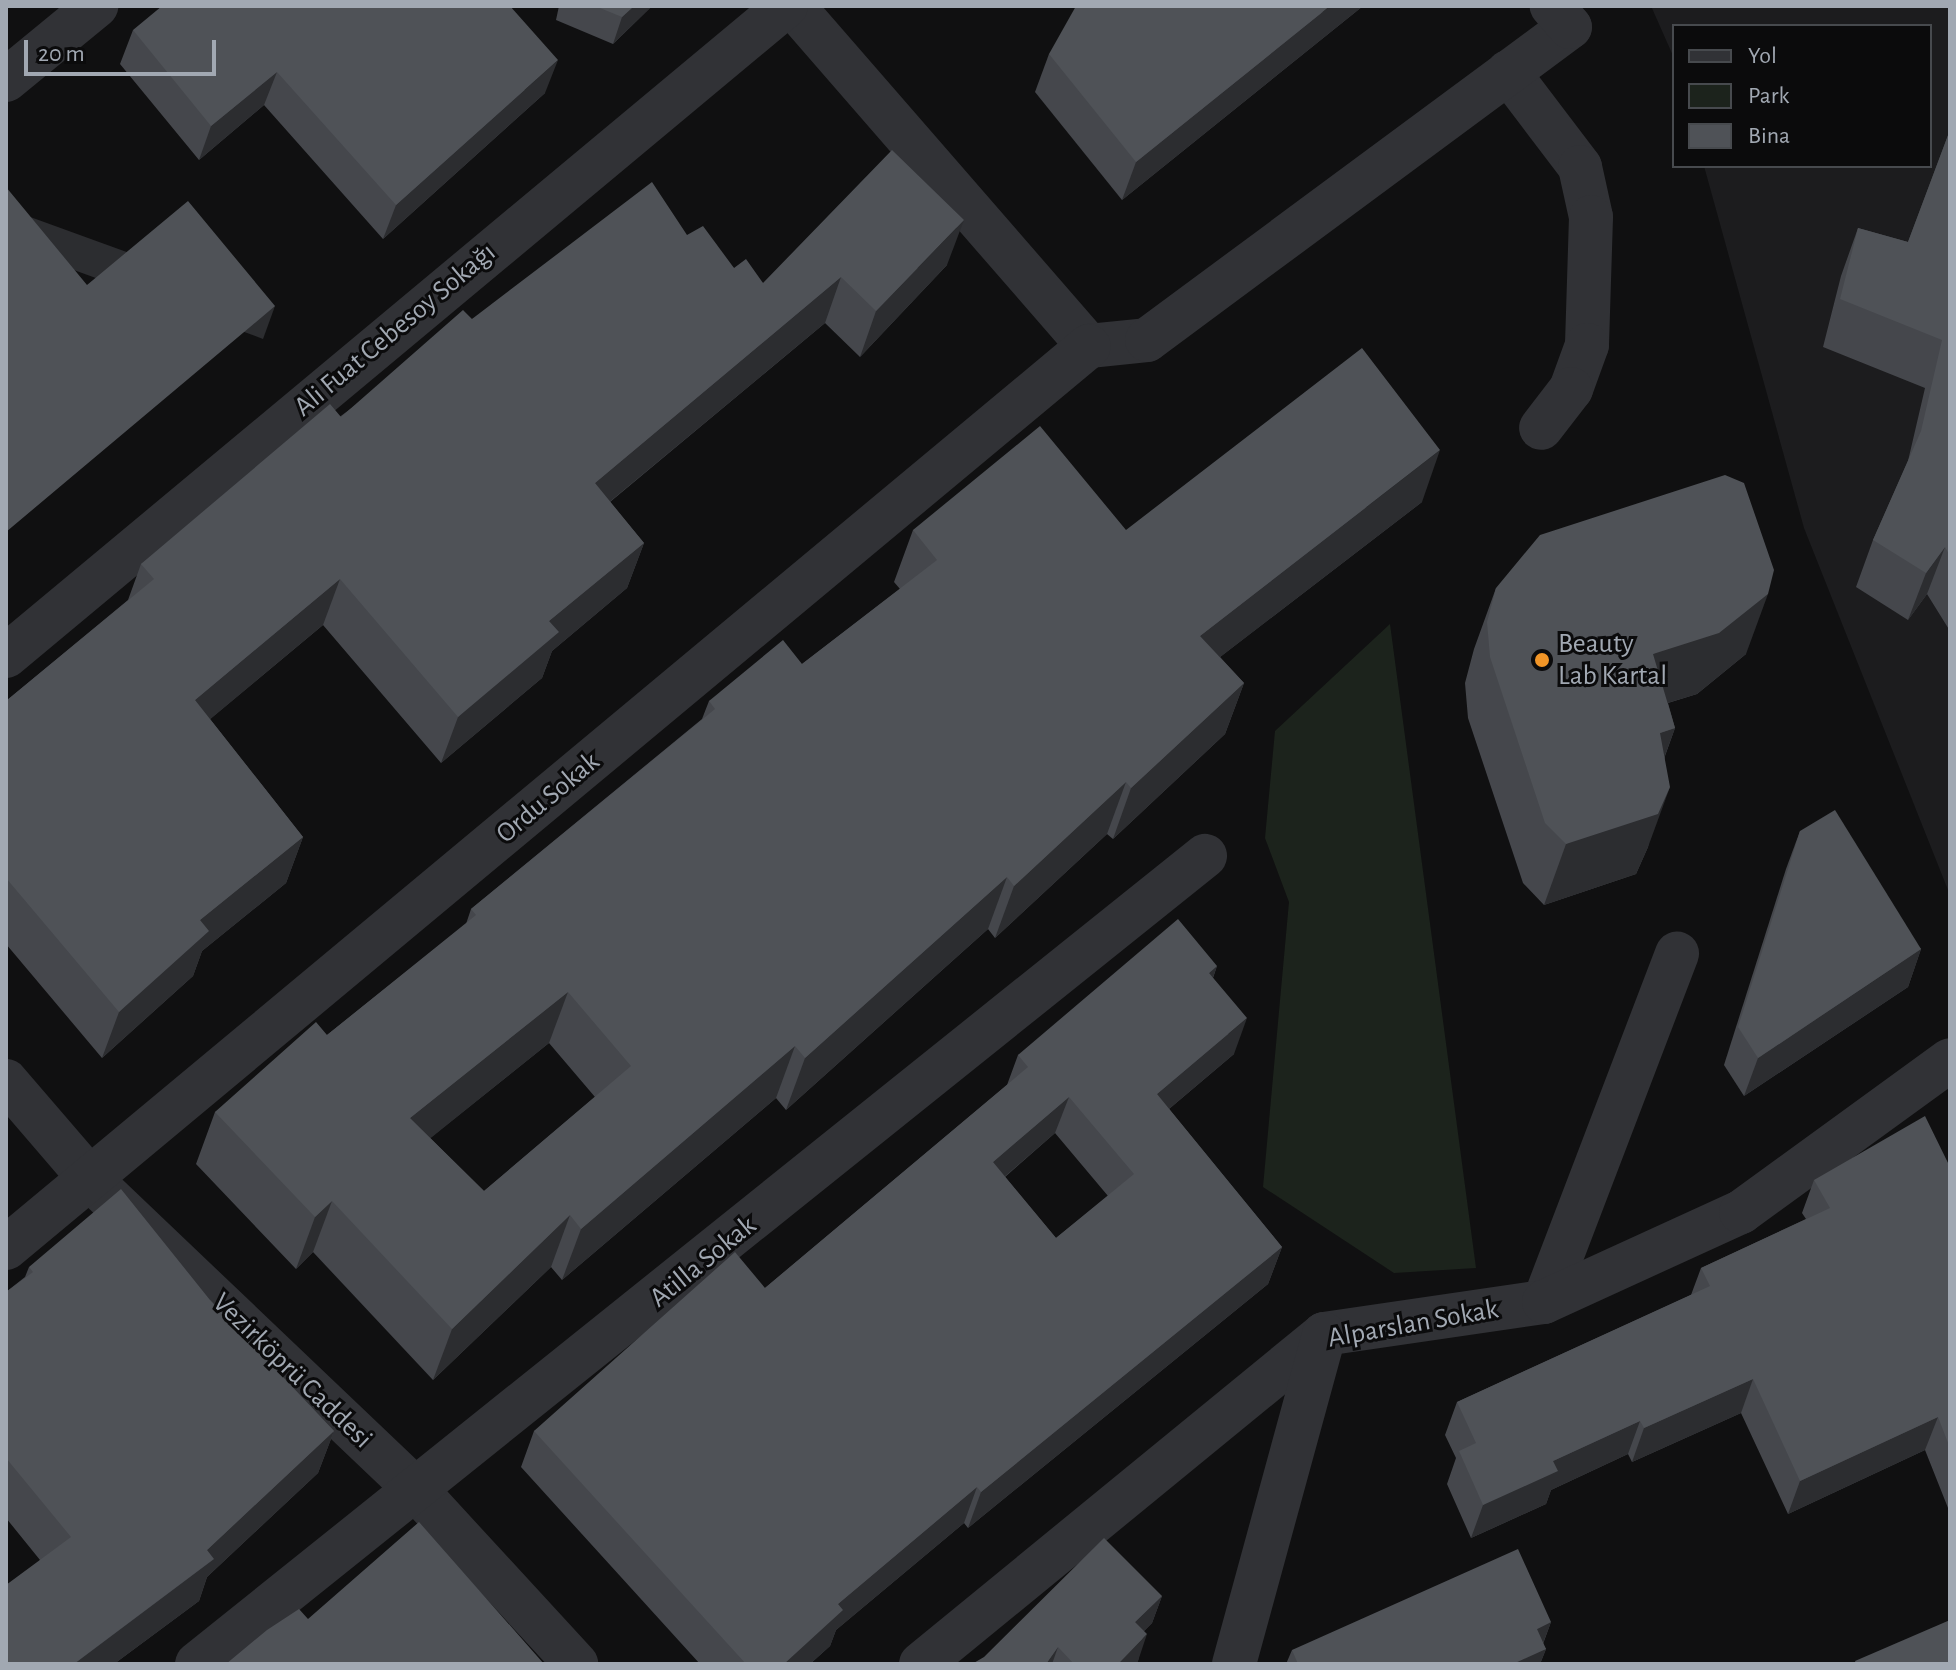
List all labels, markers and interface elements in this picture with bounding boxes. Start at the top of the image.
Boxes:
scale bar [28,24,220,74]
legend [1672,24,1932,168]
text: 20 m [38,42,85,66]
text: Yol [1748,44,1777,68]
text: Park [1748,84,1789,108]
text: Bina [1748,124,1790,148]
street label: Ali Fuat Cebesoy Sokağı [287,236,503,424]
place label: Beauty Lab Kartal [1558,627,1667,693]
marker: Beauty Lab Kartal [1533,651,1551,669]
street label: Ordu Sokak [490,745,606,851]
street label: Atilla Sokak [643,1209,763,1315]
street label: Vezirköprü Caddesi [205,1286,379,1456]
street label: Alparslan Sokak [1325,1292,1501,1356]

